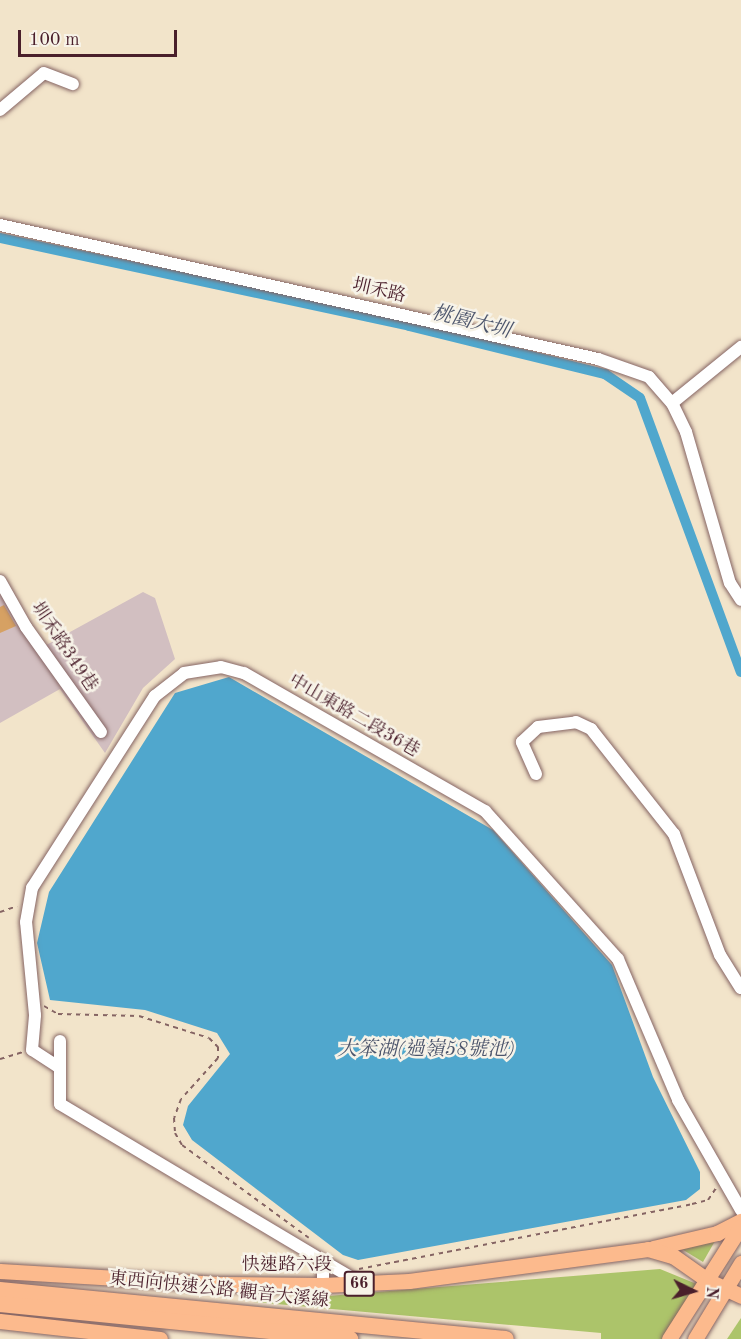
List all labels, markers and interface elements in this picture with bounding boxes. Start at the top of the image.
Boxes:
scale bar [21,18,180,56]
text: 100 m [29,31,80,49]
street label: 圳禾路 [350,274,408,308]
water label: 桃園大圳 [429,302,513,344]
street label: 圳禾路349巷 [26,598,102,696]
street label: 中山東路二段36巷 [285,670,423,762]
water label: 大笨湖(過嶺58號池) [337,1038,515,1062]
street label: 快速路六段 [242,1254,332,1276]
north arrow [663,1261,723,1321]
street label: 東西向快速公路 觀音大溪線 [108,1268,330,1312]
road number: 66 [342,1271,376,1297]
text: N [702,1286,719,1299]

